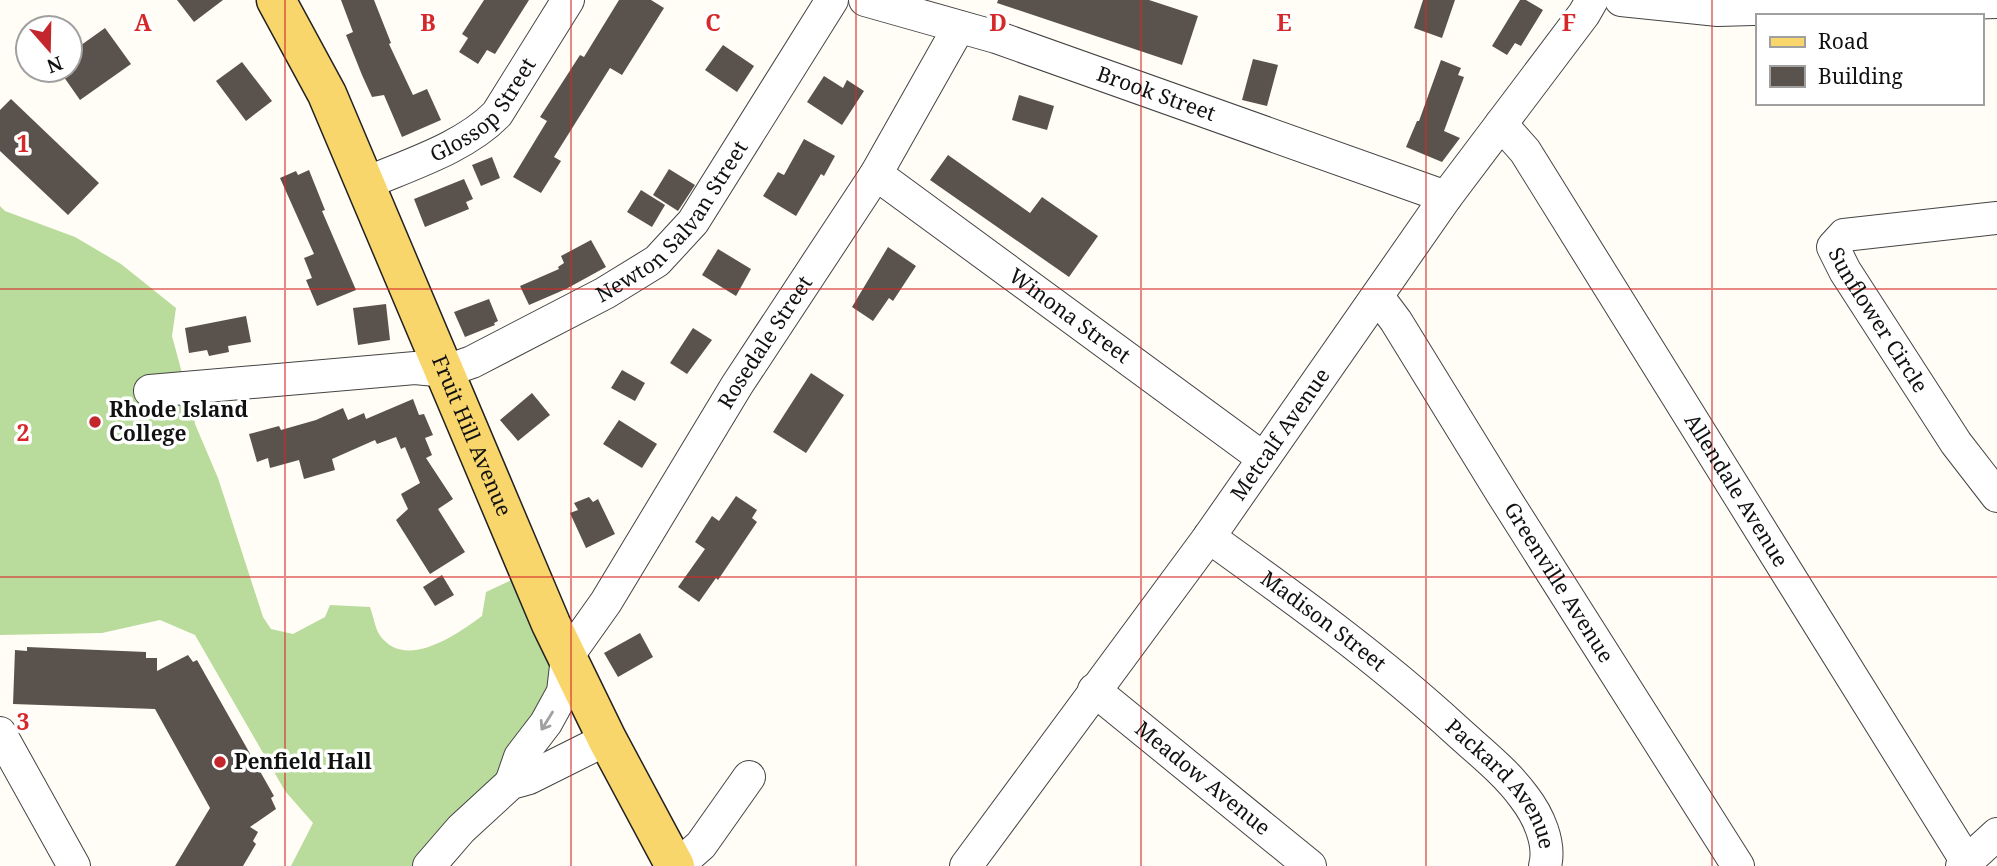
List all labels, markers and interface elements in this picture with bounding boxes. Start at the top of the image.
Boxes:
text: A [134,6,152,38]
text: B [420,6,436,38]
text: C [705,6,721,38]
text: D [989,6,1007,38]
text: E [1276,6,1292,38]
text: F [1562,6,1576,38]
north arrow [14,14,84,84]
legend [1756,14,1983,105]
text: Road [1818,27,1869,55]
text: N [43,50,66,80]
street label: Glossop Street [425,52,542,168]
street label: Brook Street [1093,59,1220,127]
text: Building [1818,62,1903,90]
text: 1 [17,127,30,159]
street label: Newton Salvan Street [591,135,753,308]
street label: Sunflower Circle [1822,242,1935,398]
street label: Winona Street [1004,261,1136,369]
street label: Rosedale Street [711,270,818,413]
street label: Fruit Hill Avenue [426,351,519,520]
street label: Metcalf Avenue [1224,362,1336,506]
place label: Rhode Island College [109,395,248,447]
street label: Allendale Avenue [1679,408,1795,572]
marker: Rhode Island College [87,414,103,430]
text: 2 [17,416,30,448]
street label: Greenville Avenue [1498,497,1621,668]
street label: Madison Street [1256,564,1392,677]
text: 3 [17,705,30,737]
one-way arrow [539,710,553,730]
street label: Packard Avenue [1440,712,1561,851]
street label: Meadow Avenue [1130,714,1277,841]
place label: Penfield Hall [234,747,372,775]
marker: Penfield Hall [212,754,228,770]

